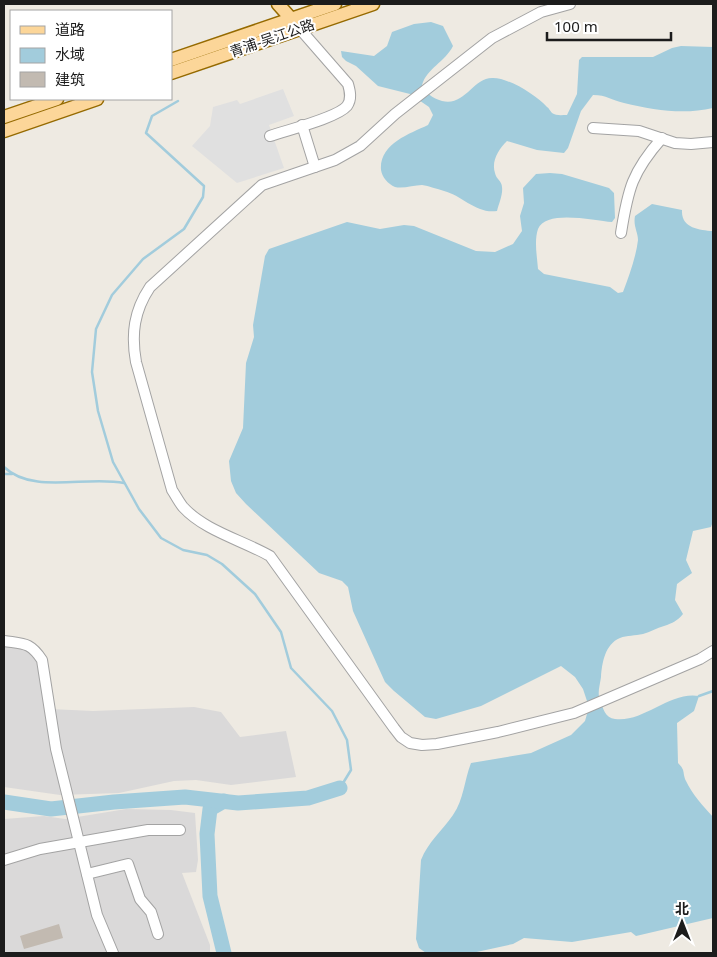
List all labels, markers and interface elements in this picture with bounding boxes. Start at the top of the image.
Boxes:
legend [10,10,172,100]
scale bar [547,10,671,42]
street label: 青浦-吴江公路 [227,14,317,61]
text: 100 m [554,16,598,36]
text: 道路 [55,19,85,39]
text: 水域 [55,44,85,64]
text: 建筑 [55,69,85,89]
north arrow [657,897,707,947]
text: 北 [675,899,689,918]

